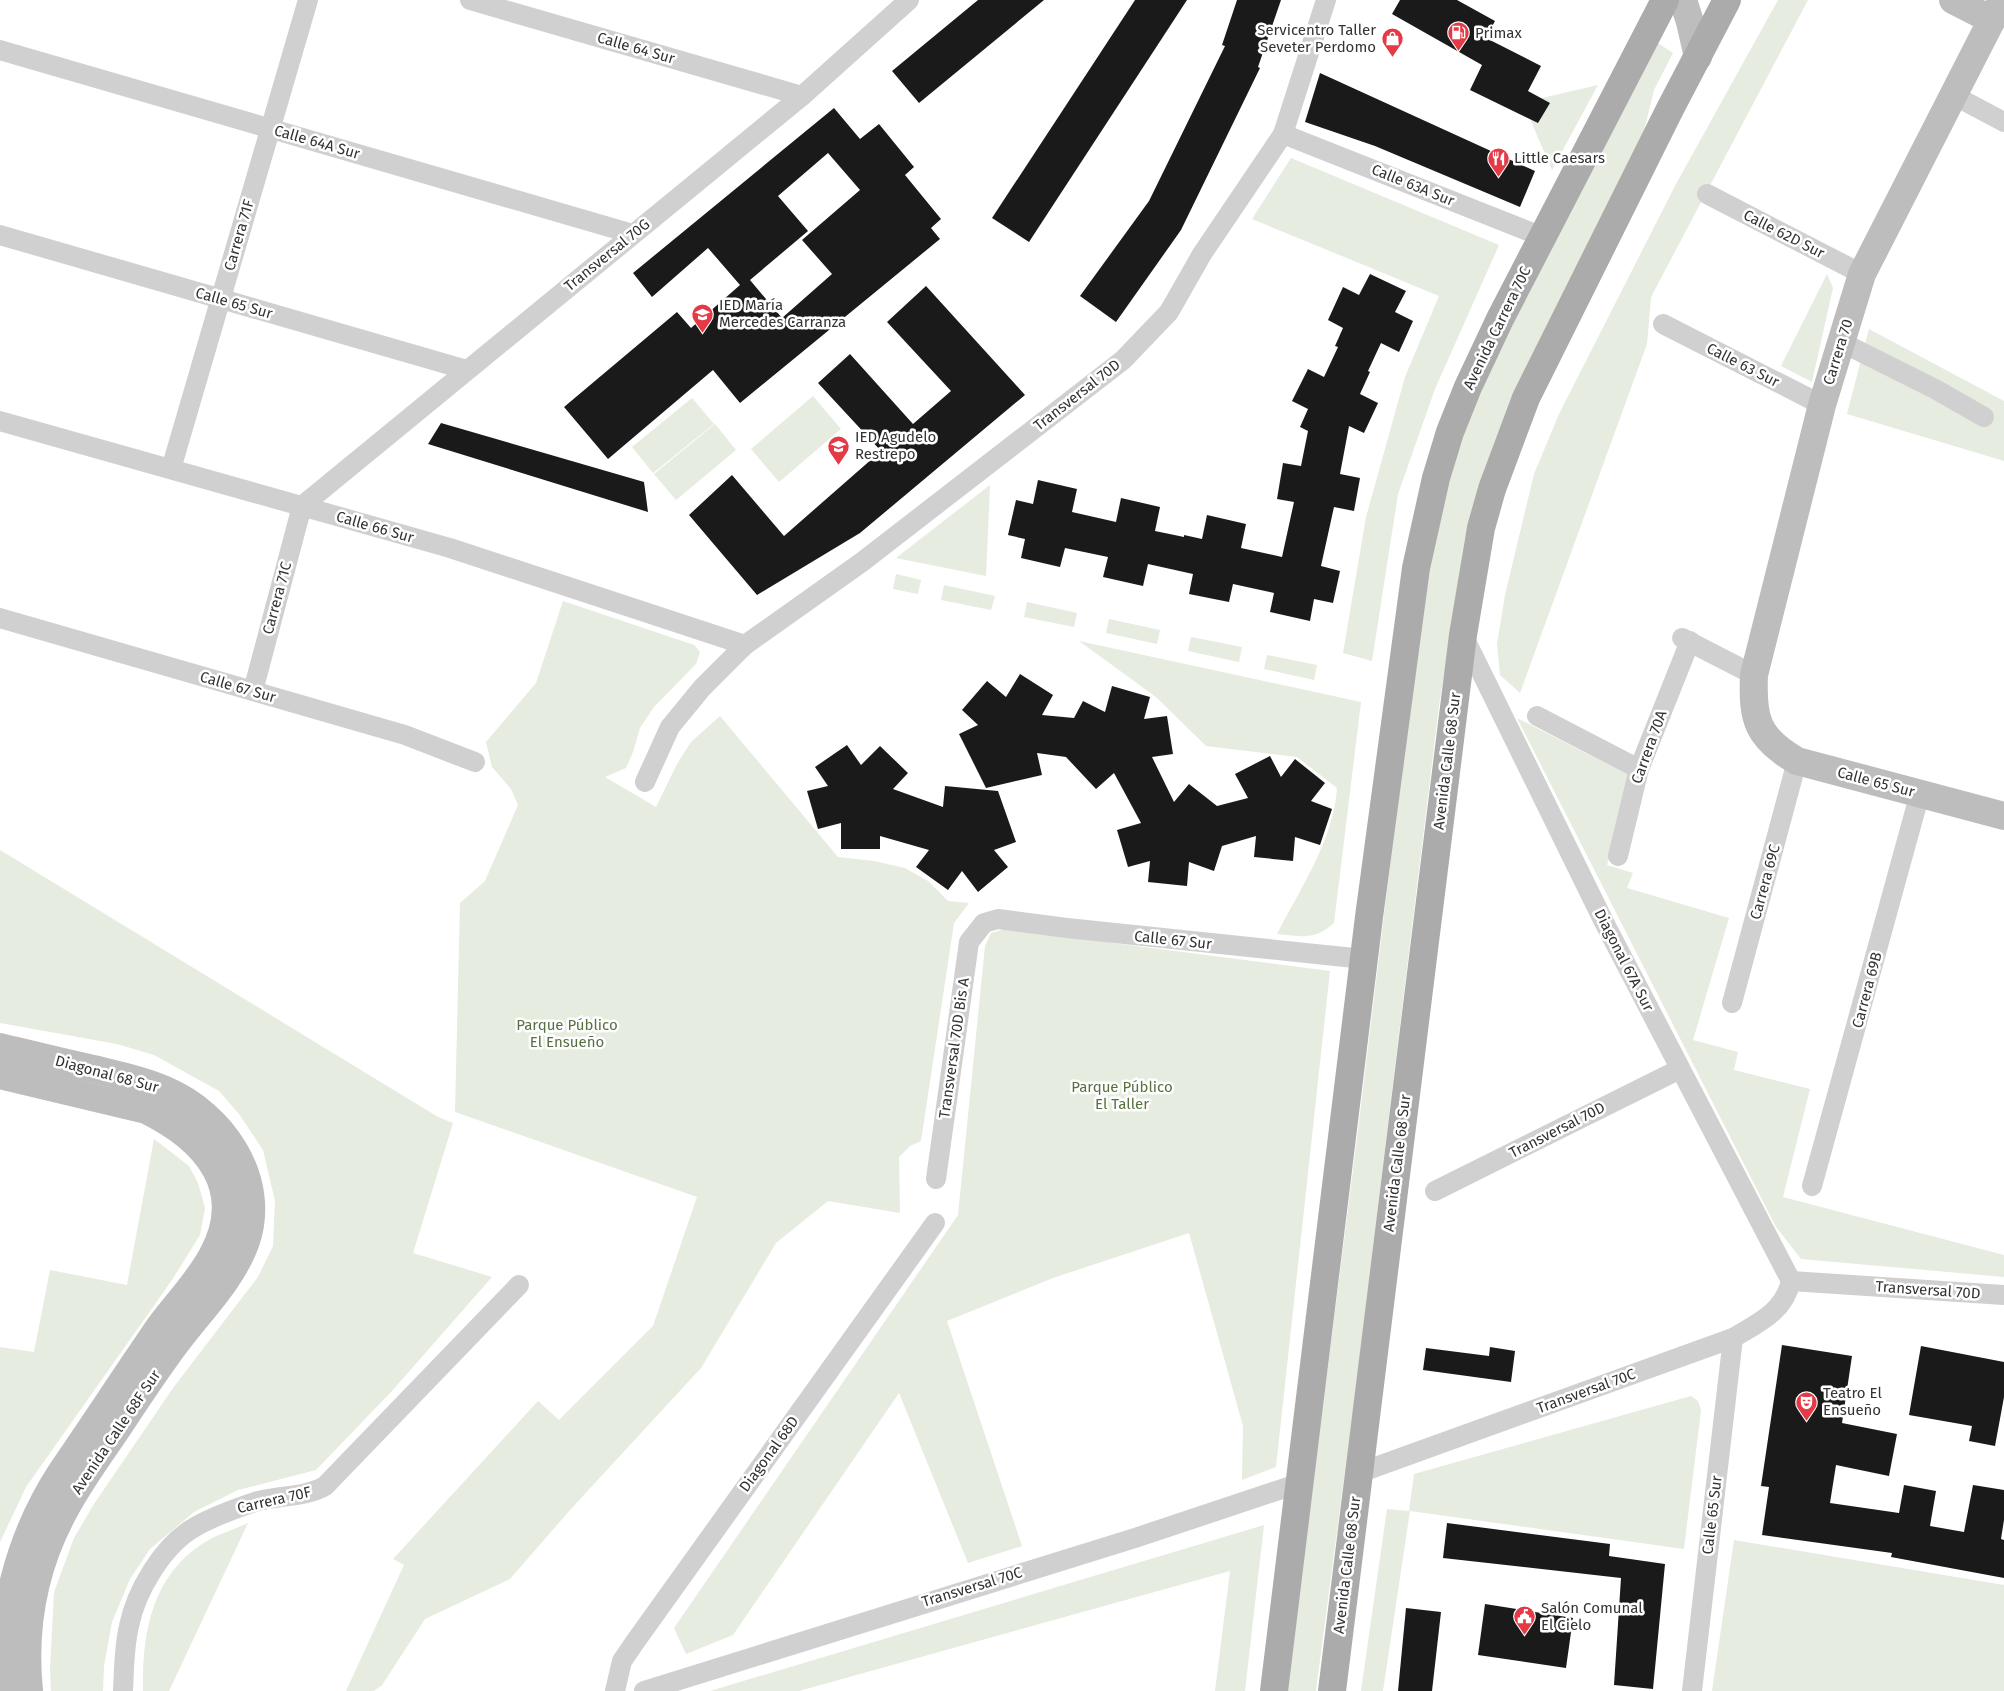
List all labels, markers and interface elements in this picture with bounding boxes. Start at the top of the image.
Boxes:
place label: Servicentro Taller Seveter Perdomo [1257,21,1376,56]
fuel station icon: Primax [1447,21,1471,52]
place label: Primax [1475,24,1522,42]
shop icon: Servicentro Taller Seveter Perdomo [1380,27,1404,58]
street label: Calle 64 Sur [595,28,677,68]
street label: Calle 64A Sur [272,121,362,163]
restaurant icon: Little Caesars [1486,146,1510,177]
place label: Little Caesars [1514,149,1605,167]
street label: Calle 63A Sur [1369,160,1457,210]
street label: Carrera 71F [220,197,258,273]
street label: Calle 62D Sur [1740,206,1828,262]
street label: Transversal 70G [561,215,653,295]
street label: Avenida Carrera 70C [1459,263,1535,392]
street label: Calle 65 Sur [193,283,275,323]
place label: IED María Mercedes Carranza [719,296,846,331]
school or university icon: IED María Mercedes Carranza [691,302,715,333]
street label: Carrera 70 [1819,317,1857,387]
street label: Calle 63 Sur [1704,339,1783,391]
street label: Transversal 70D [1030,356,1124,434]
place label: IED Agudelo Restrepo [855,428,936,463]
school or university icon: IED Agudelo Restrepo [827,434,851,465]
street label: Calle 66 Sur [334,507,416,547]
street label: Carrera 71C [259,559,295,636]
street label: Calle 67 Sur [198,668,278,706]
street label: Avenida Calle 68 Sur [1430,691,1464,831]
street label: Carrera 70A [1627,708,1671,786]
street label: Calle 65 Sur [1835,763,1917,801]
street label: Carrera 69C [1746,842,1784,922]
street label: Diagonal 67A Sur [1590,906,1658,1014]
street label: Calle 67 Sur [1133,927,1213,953]
street label: Carrera 69B [1848,950,1886,1030]
street label: Transversal 70D Bis A [935,976,973,1120]
park label: Parque Público El Ensueño [516,1016,618,1051]
street label: Diagonal 68 Sur [53,1052,161,1097]
park label: Parque Público El Taller [1071,1078,1173,1113]
street label: Avenida Calle 68 Sur [1380,1093,1414,1233]
street label: Transversal 70D [1506,1098,1608,1162]
street label: Transversal 70D [1875,1277,1981,1303]
street label: Transversal 70C [1534,1365,1638,1417]
street label: Avenida Calle 68F Sur [68,1366,164,1497]
place label: Teatro El Ensueño [1823,1384,1883,1419]
theatre icon: Teatro El Ensueño [1795,1390,1819,1421]
street label: Diagonal 68D [735,1413,803,1495]
street label: Calle 65 Sur [1698,1474,1726,1555]
street label: Carrera 70F [235,1483,313,1517]
street label: Avenida Calle 68 Sur [1330,1495,1364,1635]
street label: Transversal 70C [920,1563,1025,1611]
place label: Salón Comunal El Cielo [1541,1599,1643,1634]
public building icon: Salón Comunal El Cielo [1513,1605,1537,1636]

